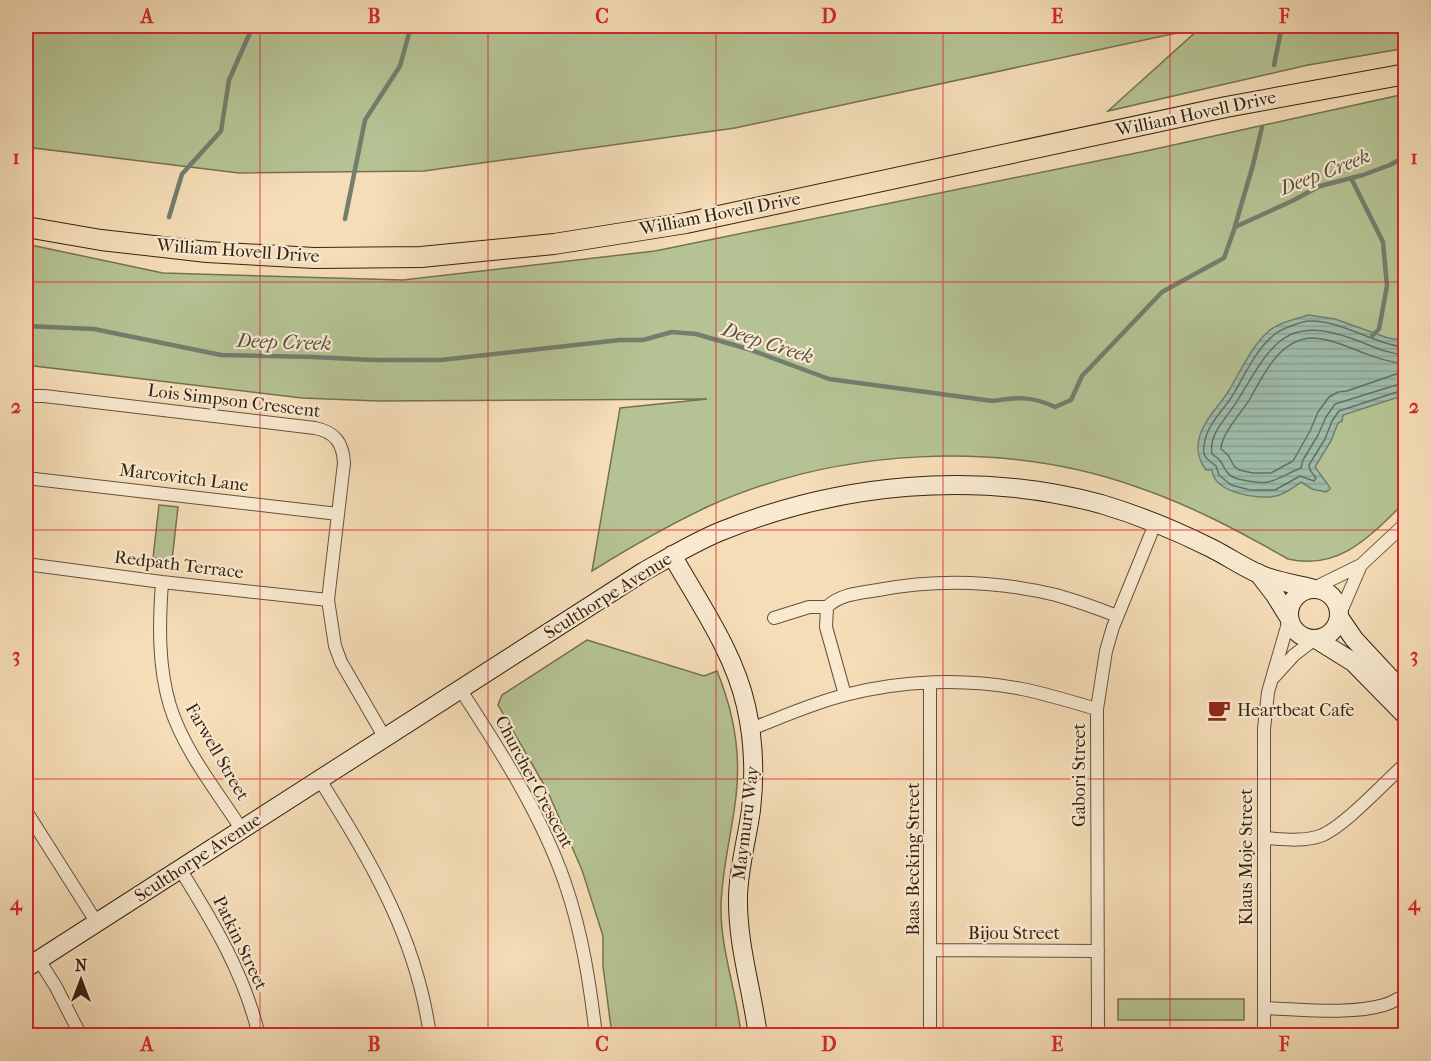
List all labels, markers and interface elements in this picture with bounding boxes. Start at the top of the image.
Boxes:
text: A [139,5,155,28]
text: B [367,5,381,28]
text: C [595,5,609,28]
text: D [821,5,837,28]
text: E [1051,5,1063,28]
text: F [1278,5,1290,28]
street label: William Hovell Drive [1113,87,1278,141]
water label: Deep Creek [1275,144,1373,200]
text: 1 [12,146,20,169]
text: 1 [1410,146,1418,169]
street label: William Hovell Drive [637,188,802,240]
street label: William Hovell Drive [155,235,320,267]
water label: Deep Creek [717,317,817,369]
water label: Deep Creek [234,329,332,355]
street label: Lois Simpson Crescent [147,380,322,422]
text: 2 [11,395,21,418]
text: 2 [1409,395,1419,418]
street label: Marcovitch Lane [118,460,250,496]
street label: Redpath Terrace [113,547,245,583]
street label: Sculthorpe Avenue [540,548,676,644]
text: 3 [12,644,20,667]
text: 3 [1410,644,1418,667]
cafe icon: Heartbeat Cafe [1206,697,1232,723]
street label: Farwell Street [181,700,254,805]
place label: Heartbeat Cafe [1237,700,1354,721]
street label: Churcher Crescent [490,712,578,852]
street label: Gabori Street [1069,723,1090,827]
street label: Maymuru Way [729,763,764,881]
street label: Baas Becking Street [903,782,924,936]
street label: Klaus Moje Street [1236,788,1257,926]
street label: Sculthorpe Avenue [131,809,265,907]
text: 4 [9,892,23,916]
text: 4 [1407,892,1421,916]
street label: Patkin Street [208,893,272,994]
street label: Bijou Street [968,923,1061,944]
north arrow [51,950,111,1010]
text: N [75,956,88,975]
text: A [139,1033,155,1056]
text: B [367,1033,381,1056]
text: C [595,1033,609,1056]
text: D [821,1033,837,1056]
text: E [1051,1033,1063,1056]
text: F [1278,1033,1290,1056]

